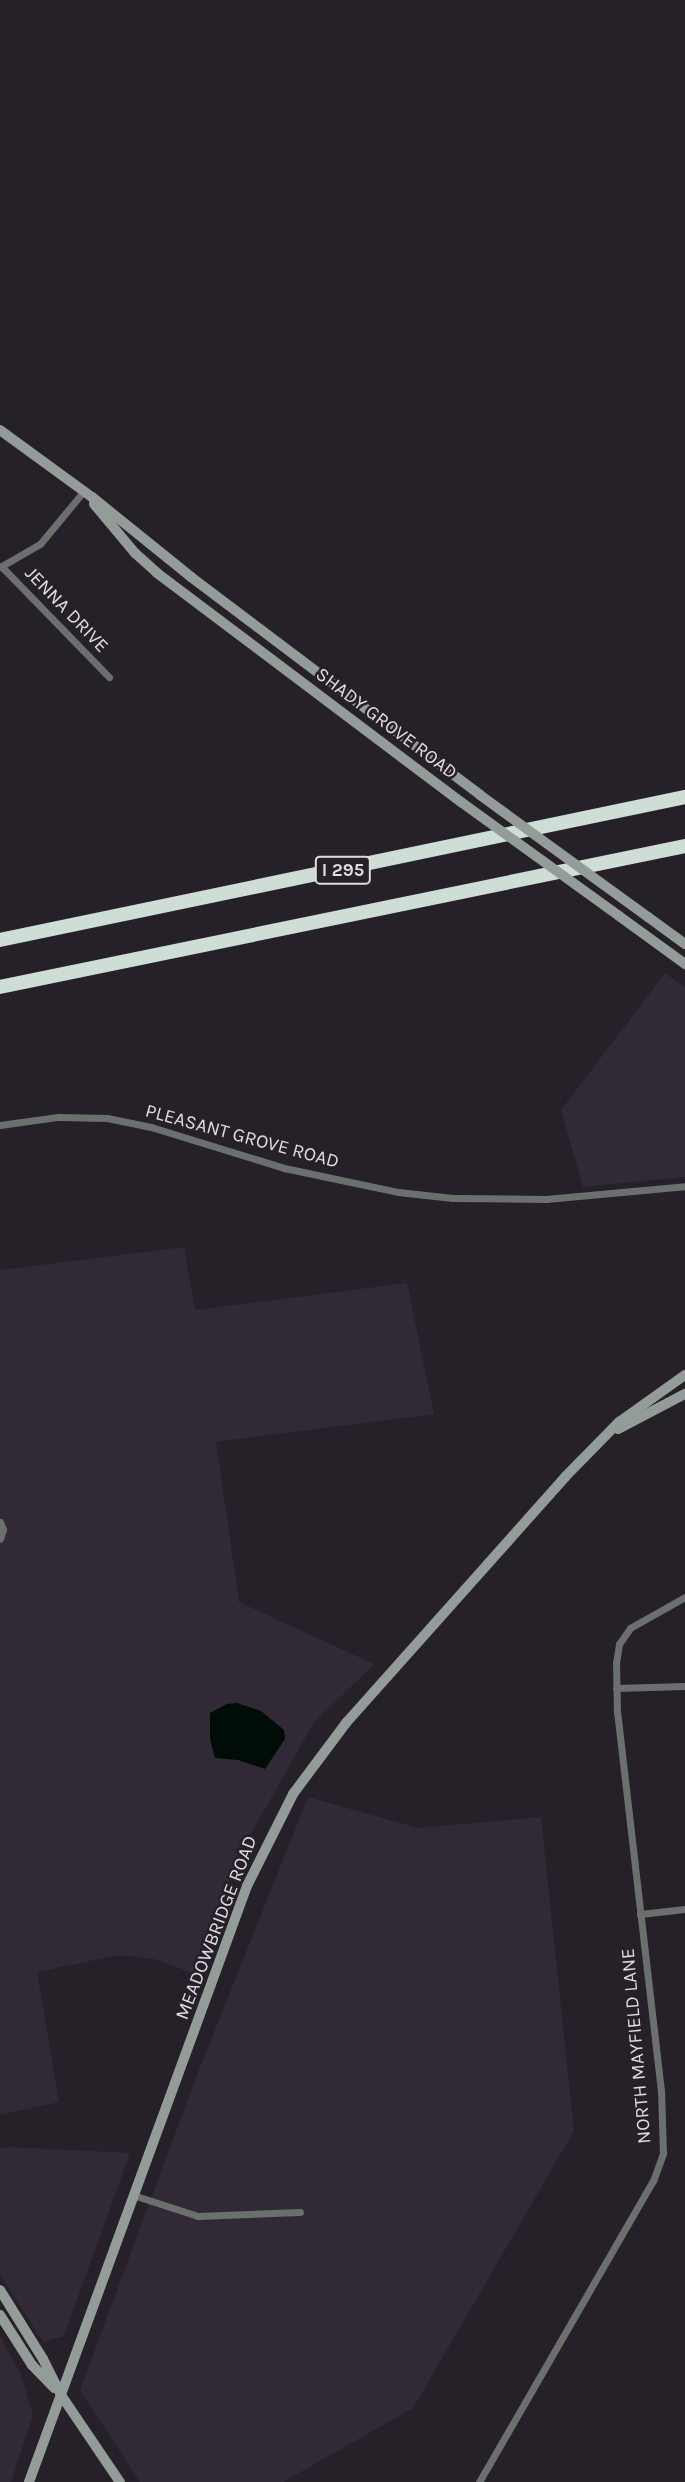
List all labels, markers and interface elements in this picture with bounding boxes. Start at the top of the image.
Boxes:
street label: JENNA DRIVE [19,562,113,658]
street label: SHADY GROVE ROAD [311,663,461,785]
road number: I 295 [313,856,373,884]
street label: PLEASANT GROVE ROAD [143,1100,341,1174]
street label: MEADOWBRIDGE ROAD [171,1833,263,2023]
street label: NORTH MAYFIELD LANE [617,1947,657,2145]

